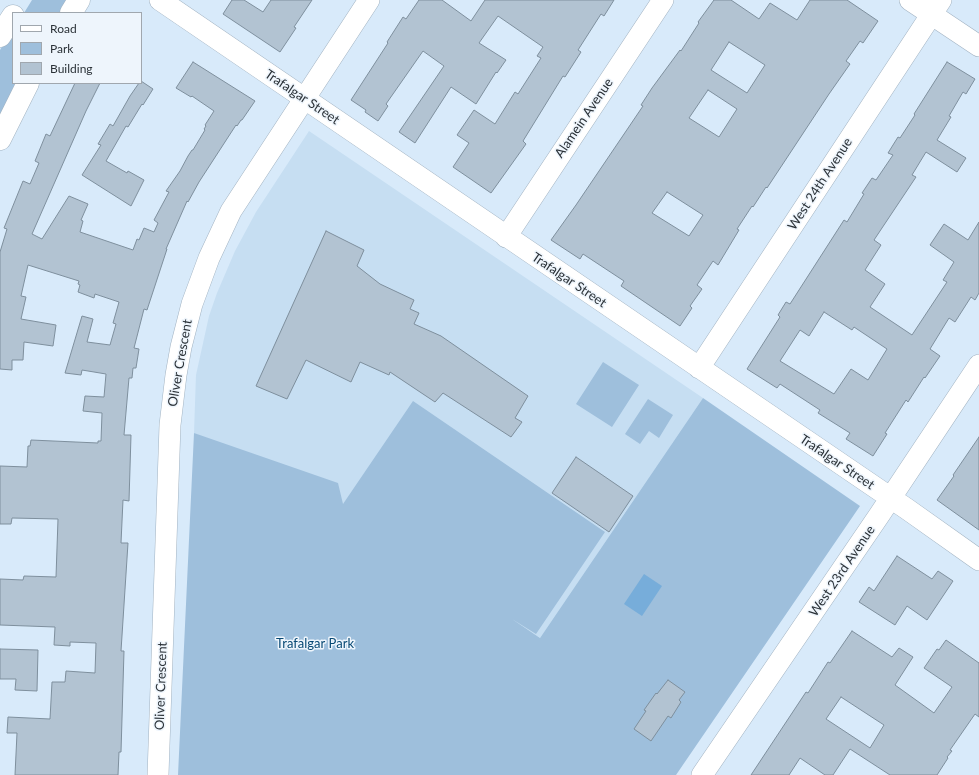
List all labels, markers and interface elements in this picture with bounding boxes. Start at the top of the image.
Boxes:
legend [12,12,142,84]
text: Road [50,21,77,36]
text: Park [50,41,73,56]
text: Building [50,61,93,76]
street label: Trafalgar Street [262,66,342,128]
street label: Alamein Avenue [552,75,616,161]
street label: West 24th Avenue [784,135,856,233]
street label: Trafalgar Street [529,249,609,311]
street label: Oliver Crescent [165,318,195,408]
street label: Trafalgar Street [797,431,877,493]
street label: West 23rd Avenue [806,523,878,619]
park label: Trafalgar Park [276,636,354,652]
street label: Oliver Crescent [152,642,170,730]

